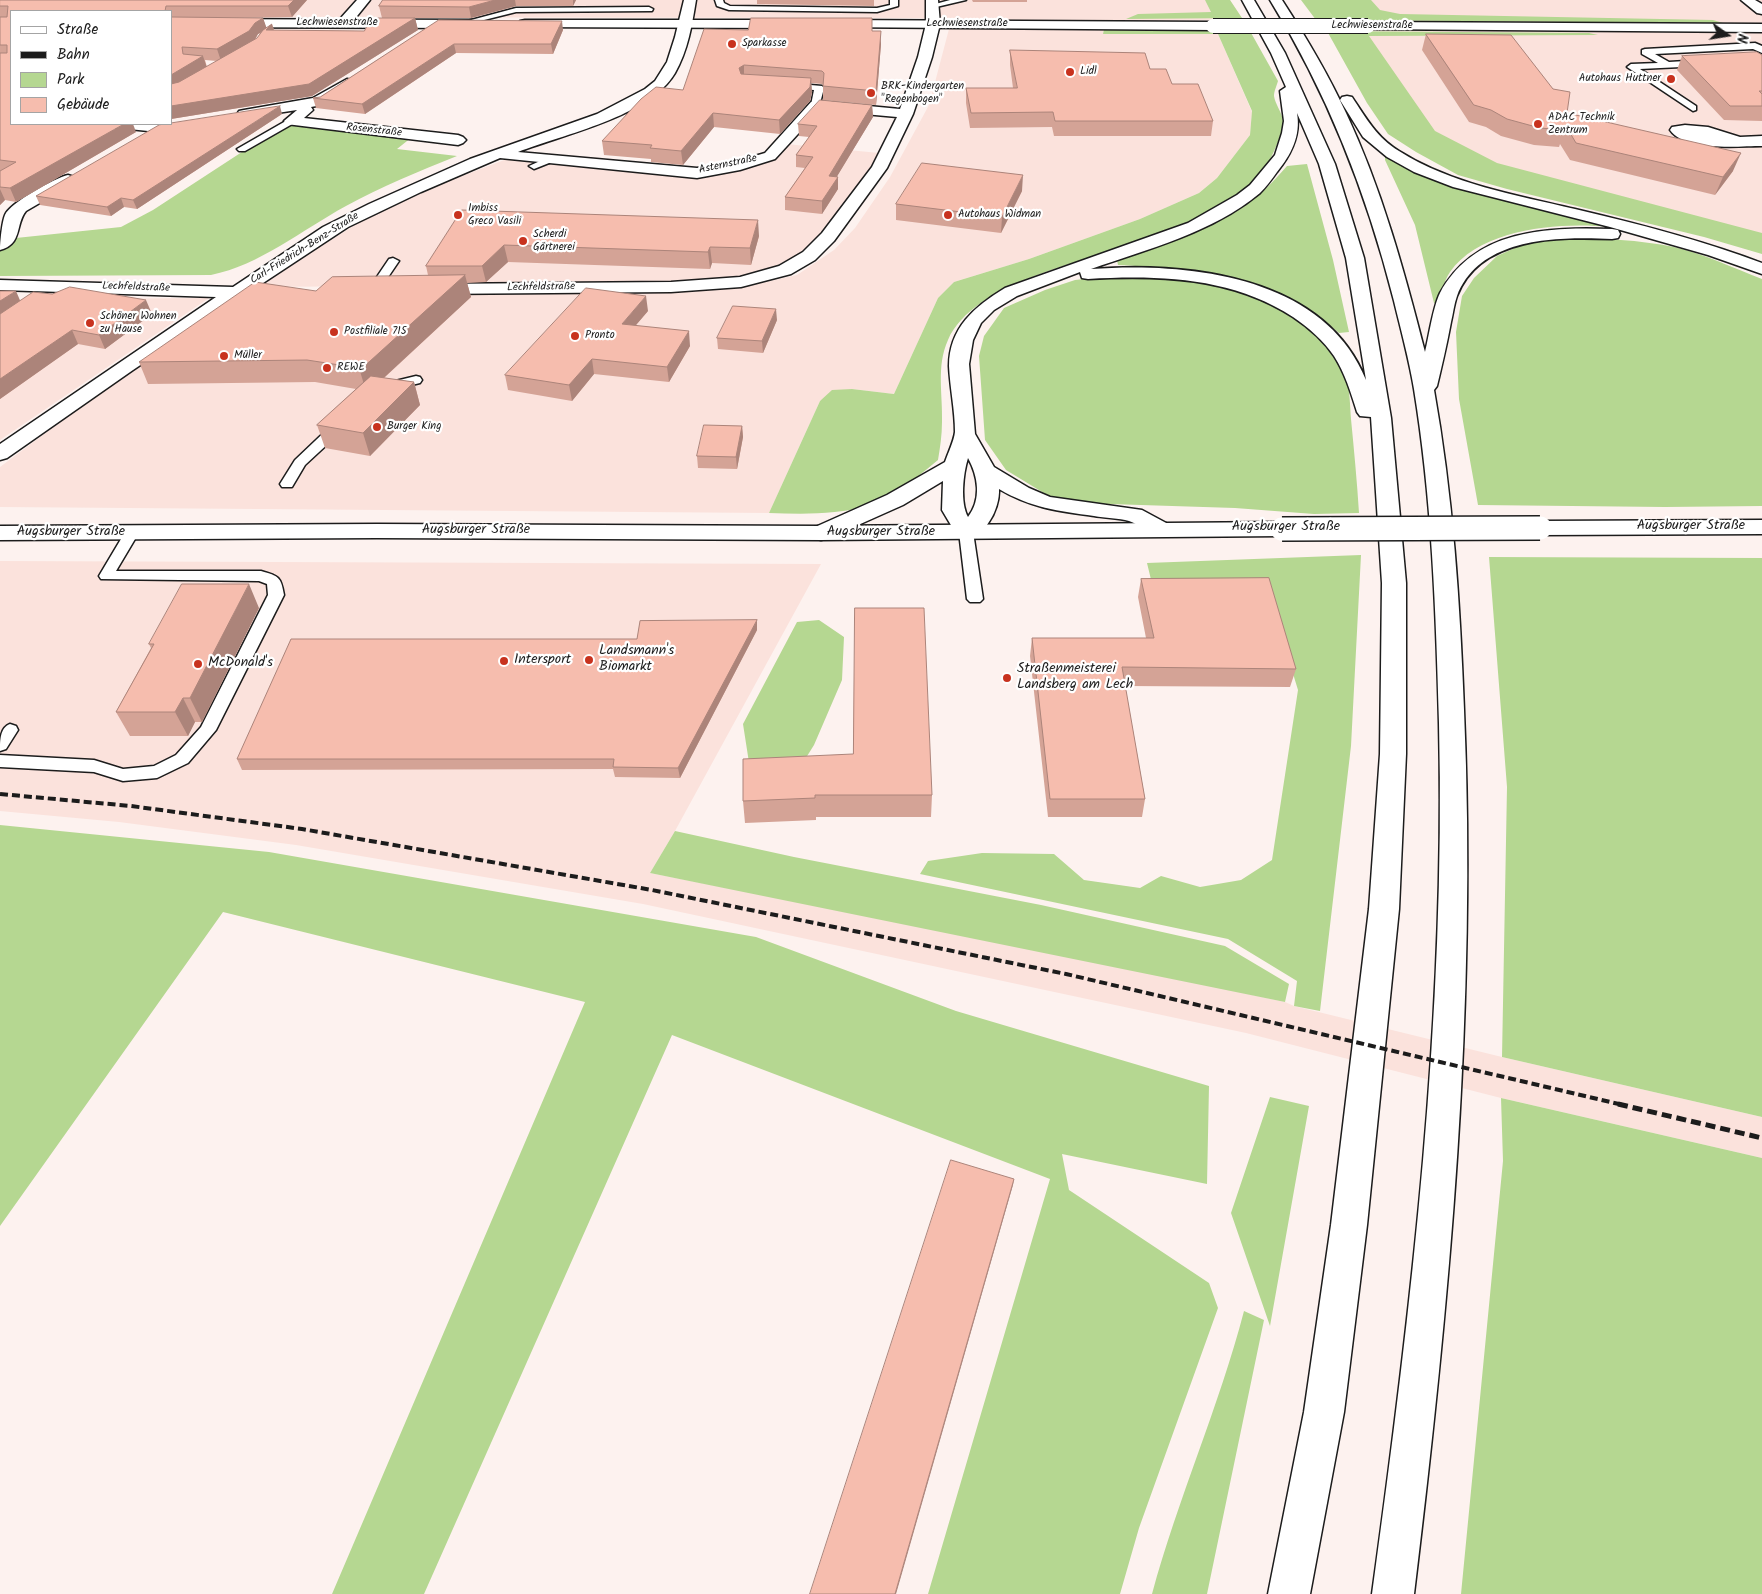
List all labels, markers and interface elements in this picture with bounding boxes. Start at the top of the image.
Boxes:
legend [10,10,172,125]
north arrow [1702,10,1752,60]
street label: Lechwiesenstraße [296,16,378,30]
street label: Lechwiesenstraße [926,17,1008,31]
text: Straße [57,18,98,42]
street label: Lechwiesenstraße [1331,19,1413,33]
text: N [1730,32,1753,45]
place label: Sparkasse [742,37,787,51]
marker: Sparkasse [726,38,738,50]
text: Bahn [57,43,90,67]
place label: Lidl [1080,65,1097,79]
marker: Lidl [1064,66,1076,78]
text: Park [57,68,84,92]
place label: Autohaus Huttner [1579,72,1661,86]
marker: Autohaus Huttner [1665,73,1677,85]
place label: BRK-Kindergarten "Regenbogen" [881,80,964,106]
marker: BRK-Kindergarten "Regenbogen" [865,87,877,99]
text: Gebäude [57,93,109,117]
place label: ADAC Technik Zentrum [1548,111,1615,137]
marker: ADAC Technik Zentrum [1532,118,1544,130]
street label: Rosenstraße [345,122,403,140]
street label: Asternstraße [698,152,758,178]
place label: Imbiss Greco Vasili [468,202,521,228]
place label: Autohaus Widman [958,208,1041,222]
marker: Imbiss Greco Vasili [452,209,464,221]
marker: Autohaus Widman [942,209,954,221]
street label: Carl-Friedrich-Benz-Straße [248,210,362,288]
place label: Scherdi Gärtnerei [533,228,575,254]
marker: Scherdi Gärtnerei [517,235,529,247]
street label: Lechfeldstraße [102,280,170,296]
street label: Lechfeldstraße [507,281,575,295]
place label: Schöner Wohnen zu Hause [100,310,177,336]
marker: Schöner Wohnen zu Hause [84,317,96,329]
place label: Postfiliale 715 [344,325,407,339]
marker: Postfiliale 715 [328,326,340,338]
place label: Pronto [585,329,615,343]
marker: Pronto [569,330,581,342]
place label: Müller [234,349,262,363]
marker: Müller [218,350,230,362]
place label: REWE [337,361,365,375]
marker: REWE [321,362,333,374]
place label: Burger King [387,420,441,434]
marker: Burger King [371,421,383,433]
street label: Augsburger Straße [1637,519,1745,535]
street label: Augsburger Straße [1232,520,1340,536]
street label: Augsburger Straße [422,523,530,539]
street label: Augsburger Straße [17,525,125,541]
street label: Augsburger Straße [827,525,935,541]
place label: Landsmann's Biomarkt [599,644,674,676]
place label: Intersport [514,653,571,669]
marker: Landsmann's Biomarkt [583,654,595,666]
marker: Intersport [498,655,510,667]
place label: McDonald's [208,656,273,672]
marker: McDonald's [192,658,204,670]
place label: Straßenmeisterei Landsberg am Lech [1017,662,1133,694]
marker: Straßenmeisterei Landsberg am Lech [1001,672,1013,684]

